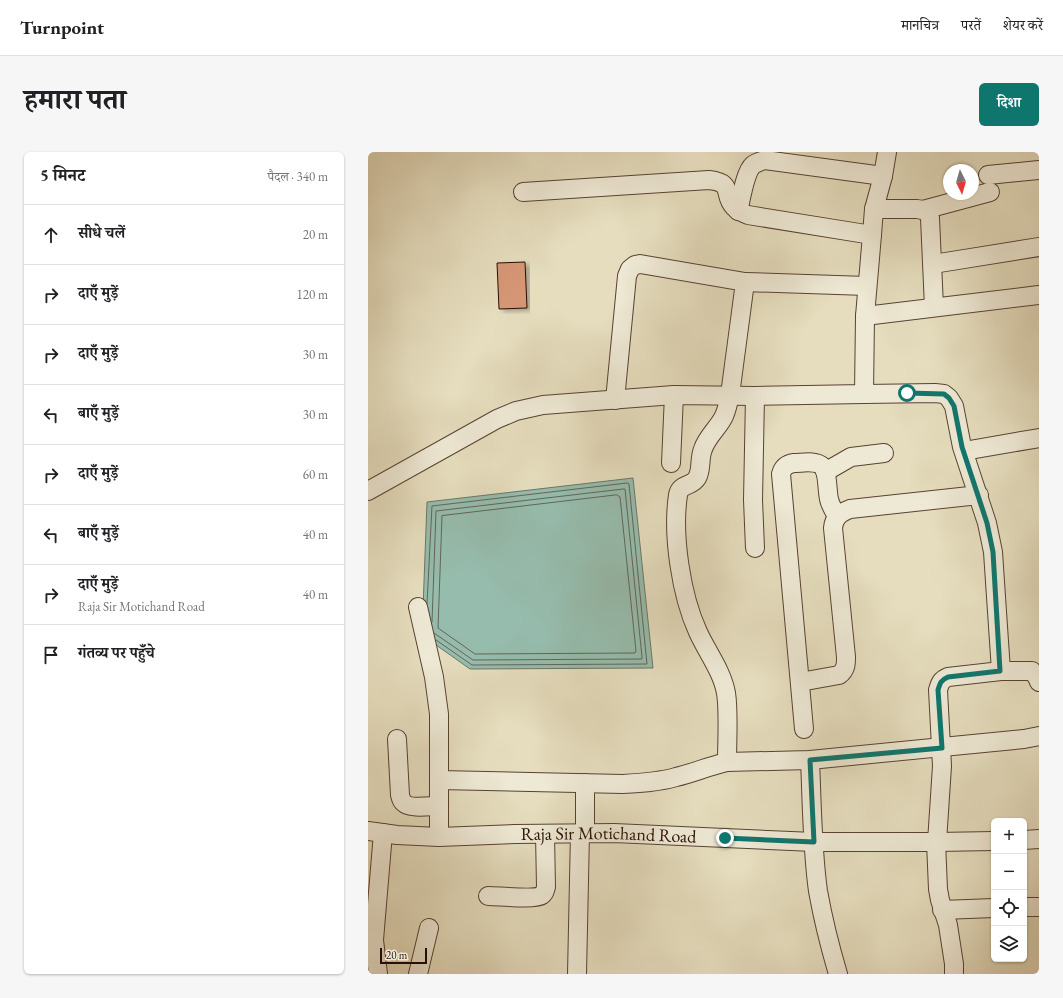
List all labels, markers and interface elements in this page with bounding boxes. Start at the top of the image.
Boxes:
text: Turnpoint [20,15,104,40]
text: मानचित्र [901,16,939,34]
text: परतें [961,16,981,34]
text: शेयर करें [1003,16,1043,34]
text: हमारा पता [24,81,126,117]
button: दिशा [979,83,1039,126]
text: 5 मिनट [40,164,85,186]
north arrow [943,164,979,200]
text: पैदल · 340 m [268,168,328,185]
text: सीधे चलें [78,223,125,242]
icon: ahead [40,224,62,246]
text: 20 m [303,226,328,243]
text: दाएँ मुड़ें [78,283,118,302]
icon: right [40,284,62,306]
text: 120 m [297,286,328,303]
text: दाएँ मुड़ें [78,343,118,362]
icon: right [40,344,62,366]
text: 30 m [303,346,328,363]
route start [898,384,916,402]
text: बाएँ मुड़ें [78,403,119,422]
icon: left [40,404,62,426]
text: 30 m [303,406,328,423]
text: दाएँ मुड़ें [78,463,118,482]
icon: right [40,464,62,486]
text: 60 m [303,466,328,483]
text: बाएँ मुड़ें [78,523,119,542]
icon: left [40,524,62,546]
text: 40 m [303,526,328,543]
text: दाएँ मुड़ें [78,574,118,593]
icon: right [40,584,62,606]
text: 40 m [303,586,328,603]
text: Raja Sir Motichand Road [78,598,205,615]
text: गंतव्य पर पहुँचे [78,643,155,662]
icon: arrive [40,644,62,666]
map controls [991,818,1027,962]
button: + [991,818,1027,854]
street label: Raja Sir Motichand Road [521,821,698,848]
route end [716,829,734,847]
button: − [991,854,1027,890]
button: locate [991,890,1027,926]
button: layers [991,926,1027,962]
scale bar [380,946,427,965]
text: 20 m [386,948,407,962]

